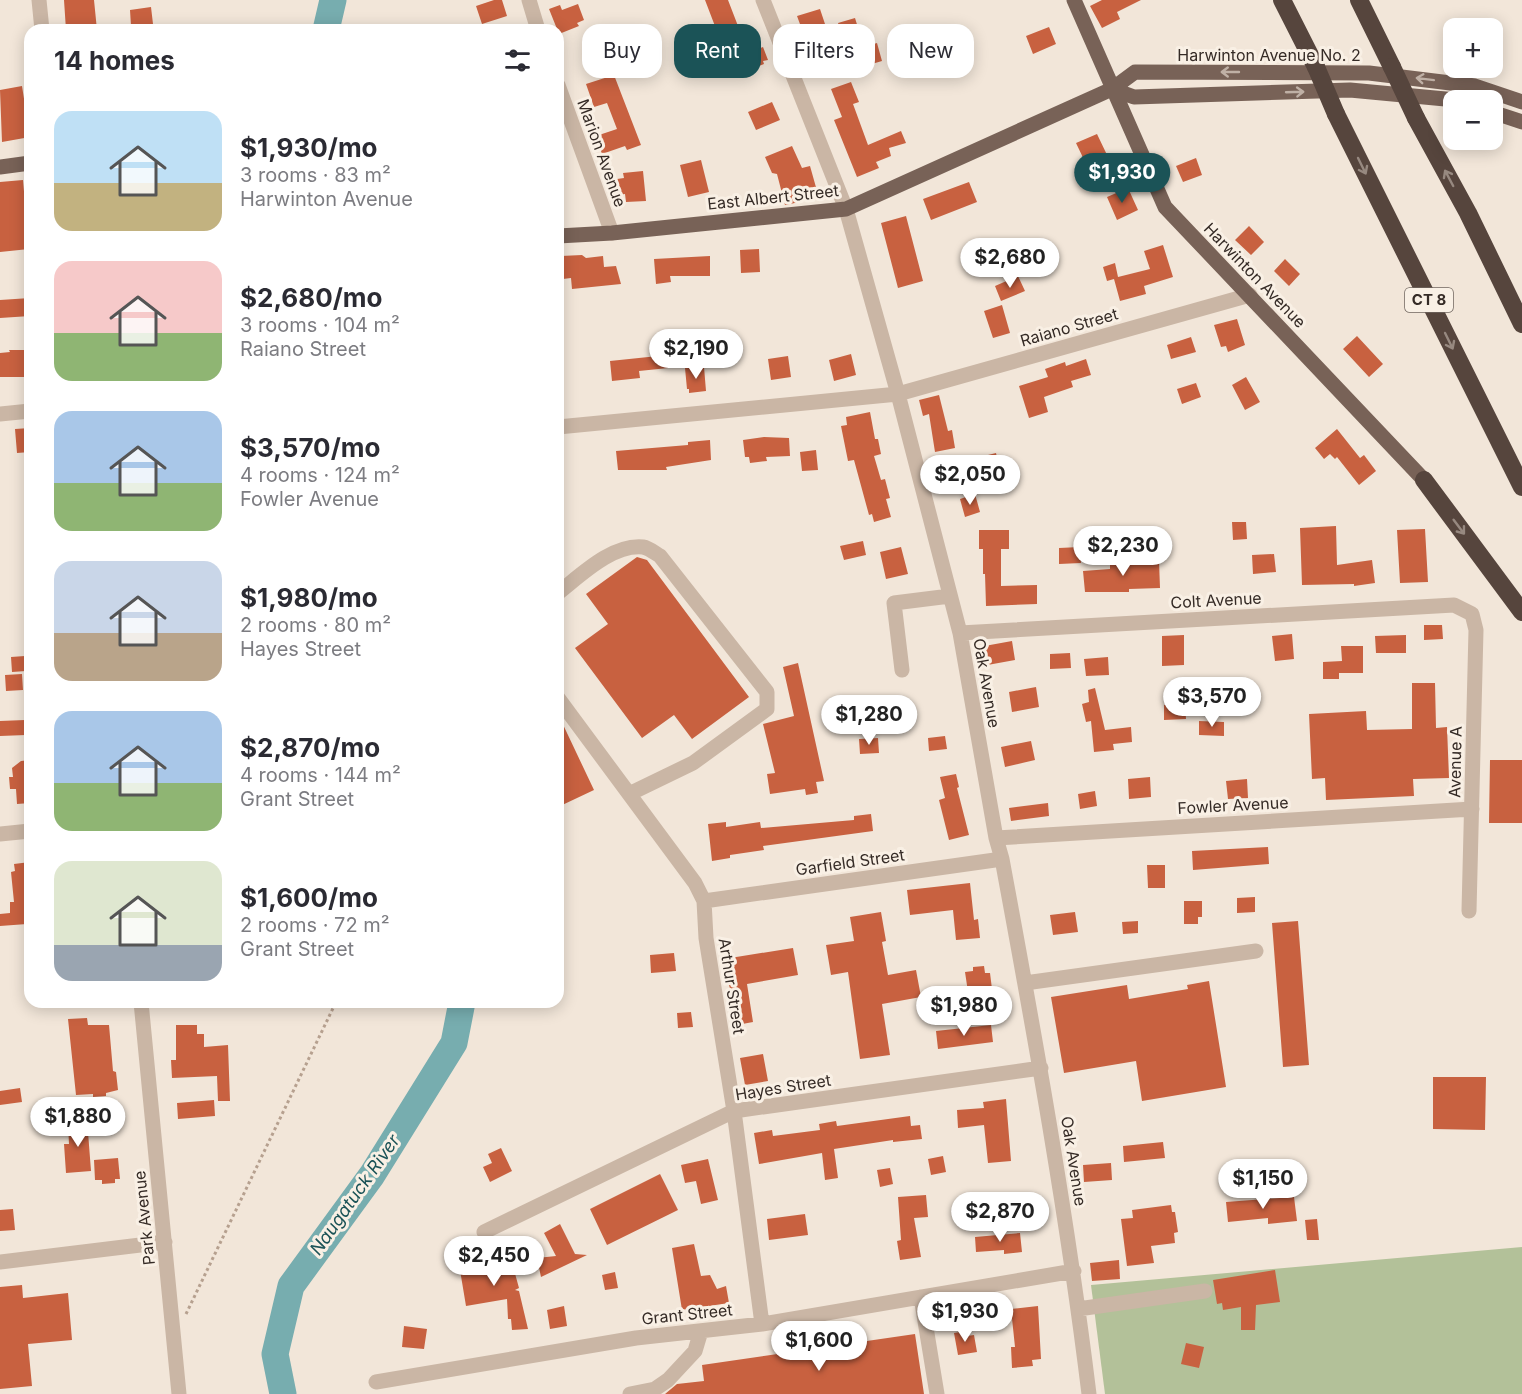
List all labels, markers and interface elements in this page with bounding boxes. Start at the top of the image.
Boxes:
map controls [1443,18,1503,150]
button: + [1443,18,1503,78]
chip: Buy [582,24,662,78]
chip: Rent [674,24,761,78]
chip: Filters [773,24,875,78]
chip: New [887,24,974,78]
icon: filters [501,44,534,77]
text: 14 homes [54,45,175,76]
street label: Harwinton Avenue No. 2 [1177,45,1361,65]
one-way arrow [1220,66,1240,78]
one-way arrow [1415,74,1435,85]
one-way arrow [1285,86,1305,97]
button: − [1443,90,1503,150]
street label: Marion Avenue [573,96,631,210]
text: $1,930/mo [240,132,378,163]
icon: home [102,135,174,207]
pin: $1,930 [1073,153,1171,204]
one-way arrow [1357,157,1369,175]
text: $1,930 [1088,160,1156,184]
text: 3 rooms · 83 m² [240,163,391,187]
one-way arrow [1443,170,1455,187]
street label: East Albert Street [706,180,840,214]
text: Harwinton Avenue [240,187,413,211]
street label: Harwinton Avenue [1200,218,1310,332]
pin: $2,680 [961,238,1059,289]
text: $2,680 [974,245,1046,269]
text: $2,680/mo [240,282,382,313]
icon: home [102,285,174,357]
road number: CT 8 [1405,288,1453,312]
street label: Raiano Street [1018,303,1120,351]
text: 3 rooms · 104 m² [240,313,400,337]
pin: $2,190 [647,329,745,380]
one-way arrow [1444,331,1456,349]
text: $2,190 [663,336,729,360]
text: Raiano Street [240,337,366,361]
text: $3,570/mo [240,432,380,463]
icon: home [102,435,174,507]
pin: $2,050 [921,455,1019,506]
text: $2,050 [934,462,1006,486]
text: 4 rooms · 124 m² [240,463,400,487]
text: Fowler Avenue [240,487,379,511]
one-way arrow [1453,518,1466,534]
pin: $2,230 [1074,526,1172,577]
text: $2,230 [1087,533,1159,557]
text: $1,980/mo [240,582,378,613]
icon: home [102,585,174,657]
street label: Colt Avenue [1170,588,1262,612]
text: 2 rooms · 80 m² [240,613,391,637]
text: Hayes Street [240,637,361,661]
street label: Oak Avenue [969,637,1005,729]
pin: $3,570 [1163,677,1261,728]
text: $3,570 [1177,684,1247,708]
pin: $1,280 [820,695,918,746]
text: $1,280 [835,702,903,726]
street label: Avenue A [1444,726,1466,798]
text: $2,870/mo [240,732,380,763]
icon: home [102,735,174,807]
text: 4 rooms · 144 m² [240,763,401,787]
text: Grant Street [240,787,354,811]
street label: Fowler Avenue [1177,792,1289,818]
street label: Garfield Street [794,844,906,880]
text: $1,600/mo [240,882,378,913]
icon: home [102,885,174,957]
text: 2 rooms · 72 m² [240,913,390,937]
street label: Arthur Street [715,936,749,1036]
text: Grant Street [240,937,354,961]
pin: $1,980 [915,986,1013,1037]
text: $1,980 [930,993,998,1017]
street label: Hayes Street [734,1070,832,1104]
pin: $1,880 [29,1097,127,1148]
text: $1,880 [44,1104,112,1128]
street label: Oak Avenue [1057,1115,1091,1207]
water label: Naugatuck River [305,1130,405,1259]
pin: $1,150 [1214,1159,1312,1210]
text: $1,150 [1232,1166,1294,1190]
street label: Park Avenue [129,1170,159,1266]
pin: $2,870 [951,1192,1049,1243]
text: $2,870 [965,1199,1035,1223]
pin: $2,450 [445,1236,543,1287]
text: $2,450 [458,1243,530,1267]
pin: $1,930 [916,1292,1014,1343]
street label: Grant Street [641,1299,733,1329]
text: $1,930 [931,1299,999,1323]
pin: $1,600 [770,1321,868,1372]
text: $1,600 [785,1328,853,1352]

